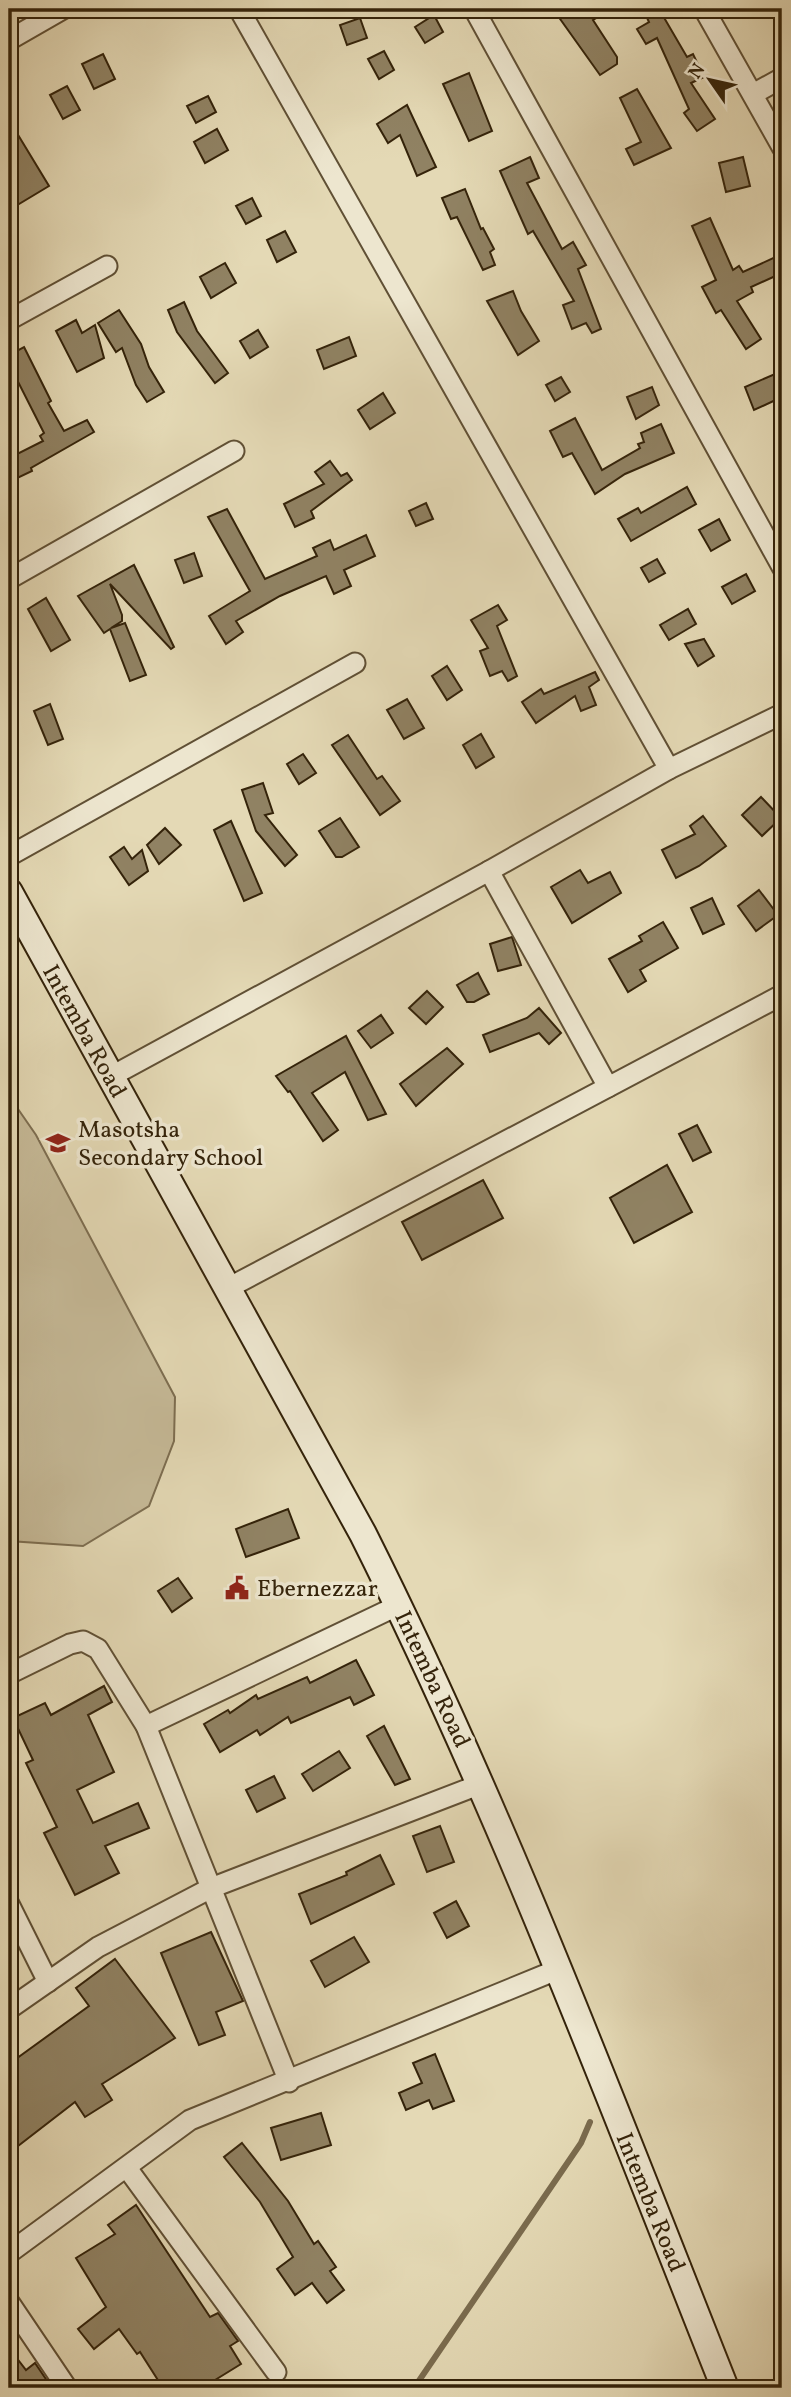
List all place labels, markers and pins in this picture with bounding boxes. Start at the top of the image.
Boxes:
place label: Masotsha Secondary School [78,1114,263,1176]
school or university icon: Masotsha Secondary School [44,1129,72,1157]
place label: Ebernezzar [257,1573,378,1607]
public building icon: Ebernezzar [223,1574,251,1602]

